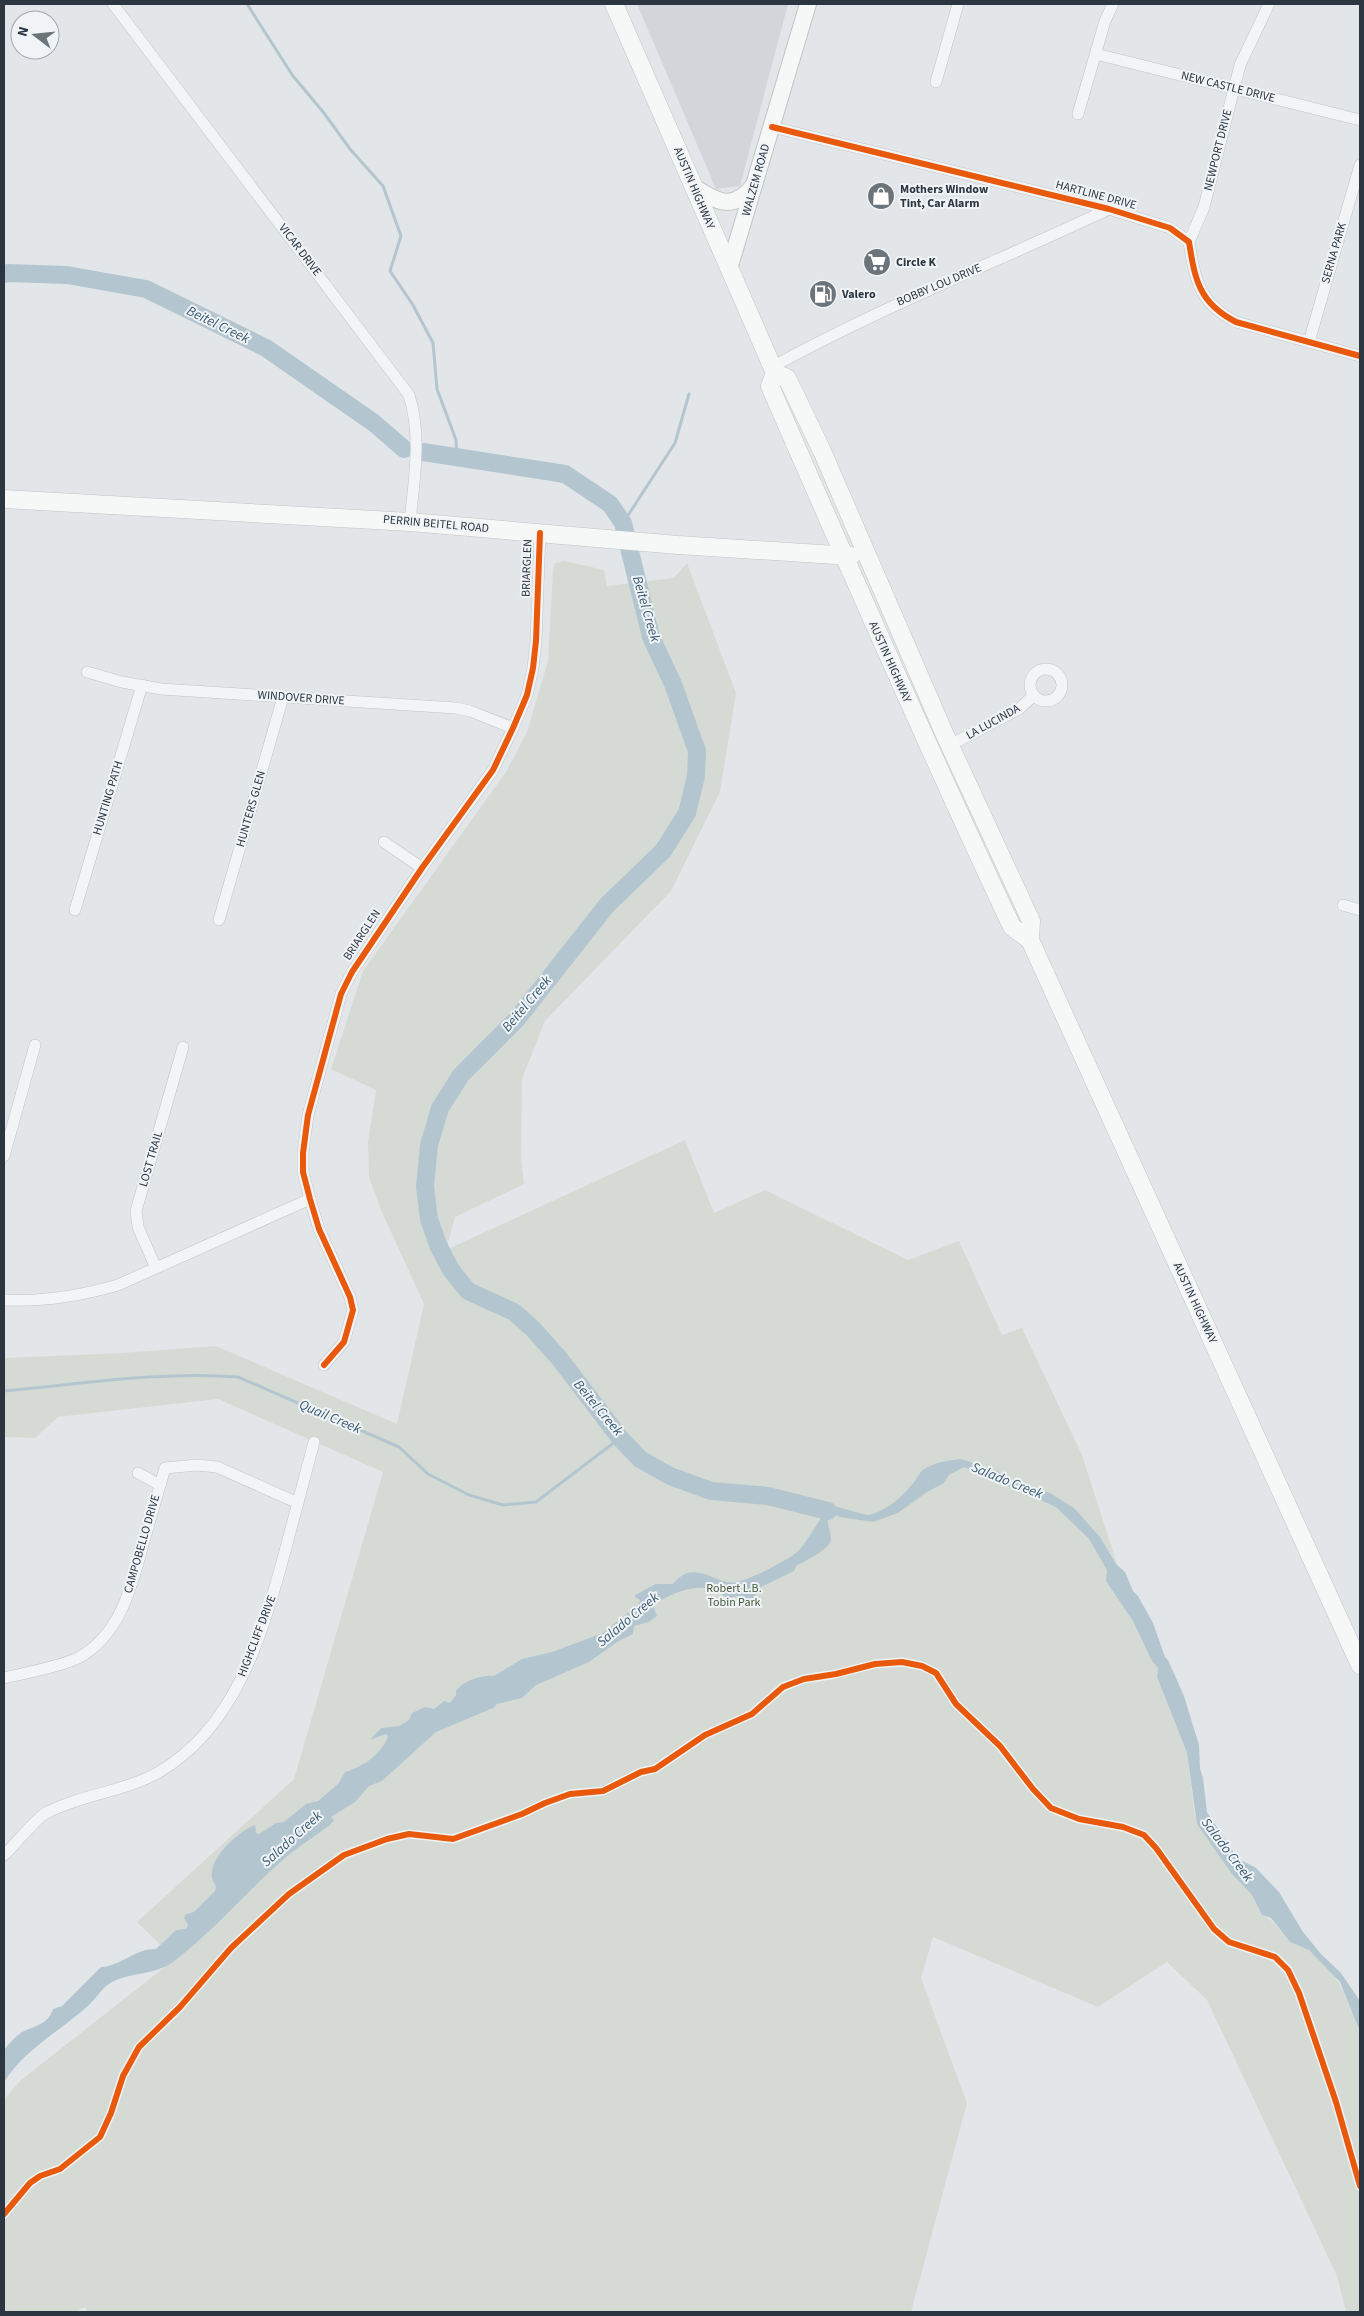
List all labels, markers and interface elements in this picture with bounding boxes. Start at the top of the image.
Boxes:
north arrow [10,10,60,60]
text: N [13,24,34,39]
street label: NEW CASTLE DRIVE [1179,67,1277,107]
street label: NEWPORT DRIVE [1200,107,1236,193]
street label: WALZEM ROAD [738,142,774,218]
street label: AUSTIN HIGHWAY [669,144,719,232]
street label: HARTLINE DRIVE [1054,176,1138,214]
shop icon: Mothers Window Tint, Car Alarm [866,181,896,211]
place label: Mothers Window Tint, Car Alarm [900,181,989,212]
street label: VICAR DRIVE [275,220,325,280]
street label: SERNA PARK [1317,220,1351,286]
supermarket icon: Circle K [862,247,892,277]
place label: Circle K [896,254,937,271]
street label: BOBBY LOU DRIVE [894,259,984,311]
fuel station icon: Valero [808,279,838,309]
place label: Valero [841,286,876,303]
water label: Beitel Creek [183,301,253,349]
street label: PERRIN BEITEL ROAD [382,511,490,537]
street label: BRIARGLEN [517,539,537,597]
water label: Beitel Creek [627,574,665,645]
street label: AUSTIN HIGHWAY [864,619,916,706]
street label: WINDOVER DRIVE [257,686,345,710]
street label: LA LUCINDA [963,700,1024,744]
street label: HUNTING PATH [89,759,127,837]
street label: HUNTERS GLEN [232,769,270,849]
street label: BRIARGLEN [339,906,385,964]
water label: Beitel Creek [498,971,557,1036]
street label: LOST TRAIL [135,1129,167,1189]
street label: AUSTIN HIGHWAY [1169,1260,1221,1347]
water label: Beitel Creek [569,1376,628,1441]
water label: Quail Creek [296,1395,364,1439]
water label: Salado Creek [968,1458,1046,1505]
street label: CAMPOBELLO DRIVE [120,1493,164,1595]
park label: Robert L.B. Tobin Park [706,1580,762,1611]
water label: Salado Creek [593,1588,664,1652]
street label: HIGHCLIFF DRIVE [234,1593,280,1679]
water label: Salado Creek [257,1806,327,1872]
water label: Salado Creek [1196,1814,1258,1886]

